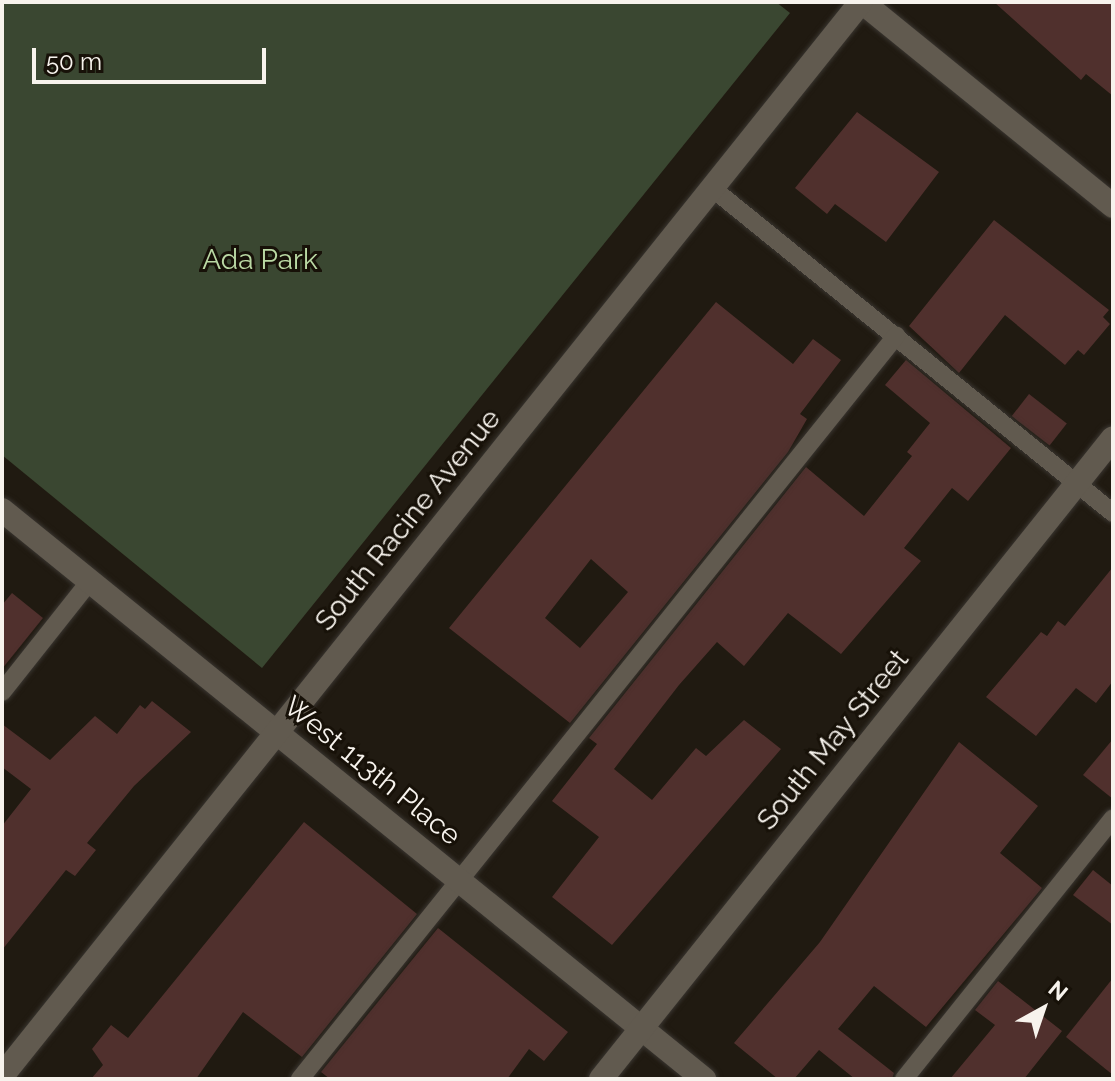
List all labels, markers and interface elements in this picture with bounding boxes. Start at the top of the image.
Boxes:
scale bar [36,32,270,82]
text: 50 m [46,47,102,76]
park label: Ada Park [202,243,318,277]
street label: South Racine Avenue [308,402,508,638]
street label: South May Street [750,643,916,837]
street label: West 113th Place [277,689,467,853]
north arrow [1003,969,1083,1049]
text: N [1044,975,1073,1006]

